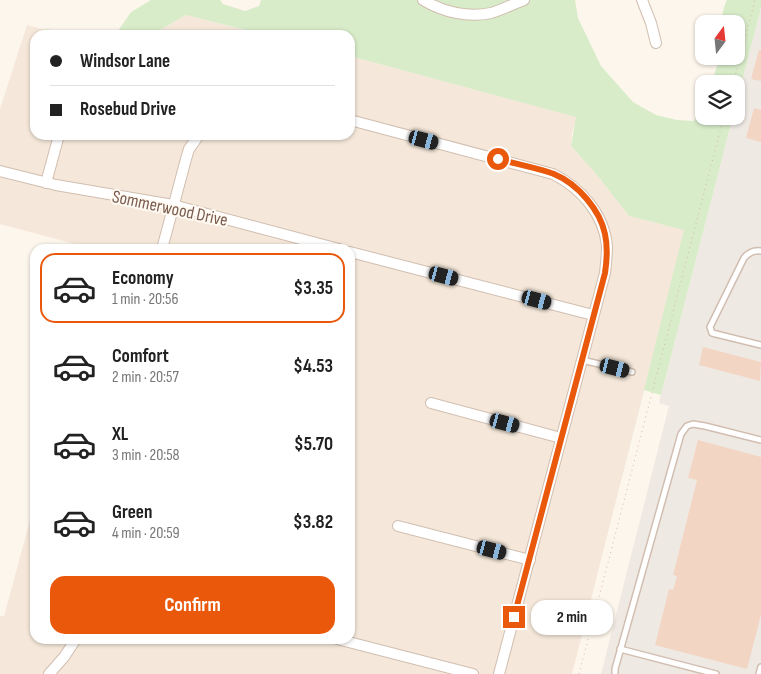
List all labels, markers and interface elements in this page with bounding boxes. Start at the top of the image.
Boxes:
north arrow [695,15,745,65]
map controls [695,15,745,125]
text: Windsor Lane [80,50,170,73]
button: layers [695,75,745,125]
text: Rosebud Drive [80,98,176,121]
car [407,129,440,151]
route start [487,148,509,170]
street label: Sommerwood Drive [110,186,230,231]
car [427,265,460,287]
icon: car [52,266,97,311]
text: Economy [112,267,174,290]
text: $3.35 [294,277,333,300]
car [520,289,553,311]
text: 1 min · 20:56 [112,290,179,309]
icon: car [52,344,97,389]
text: Comfort [112,345,169,368]
text: $4.53 [293,355,333,378]
car [598,357,631,379]
text: 2 min · 20:57 [112,368,179,387]
car [488,412,521,434]
icon: car [52,422,97,467]
text: XL [112,423,128,446]
text: $5.70 [294,433,333,456]
text: 3 min · 20:58 [112,446,180,465]
icon: car [52,500,97,545]
text: Green [112,501,152,524]
text: $3.82 [293,511,333,534]
text: 4 min · 20:59 [112,524,180,543]
car [475,539,508,561]
button: Confirm [50,576,335,634]
callout: 2 min [532,600,614,634]
route end [503,606,525,628]
text: 2 min [557,608,587,627]

